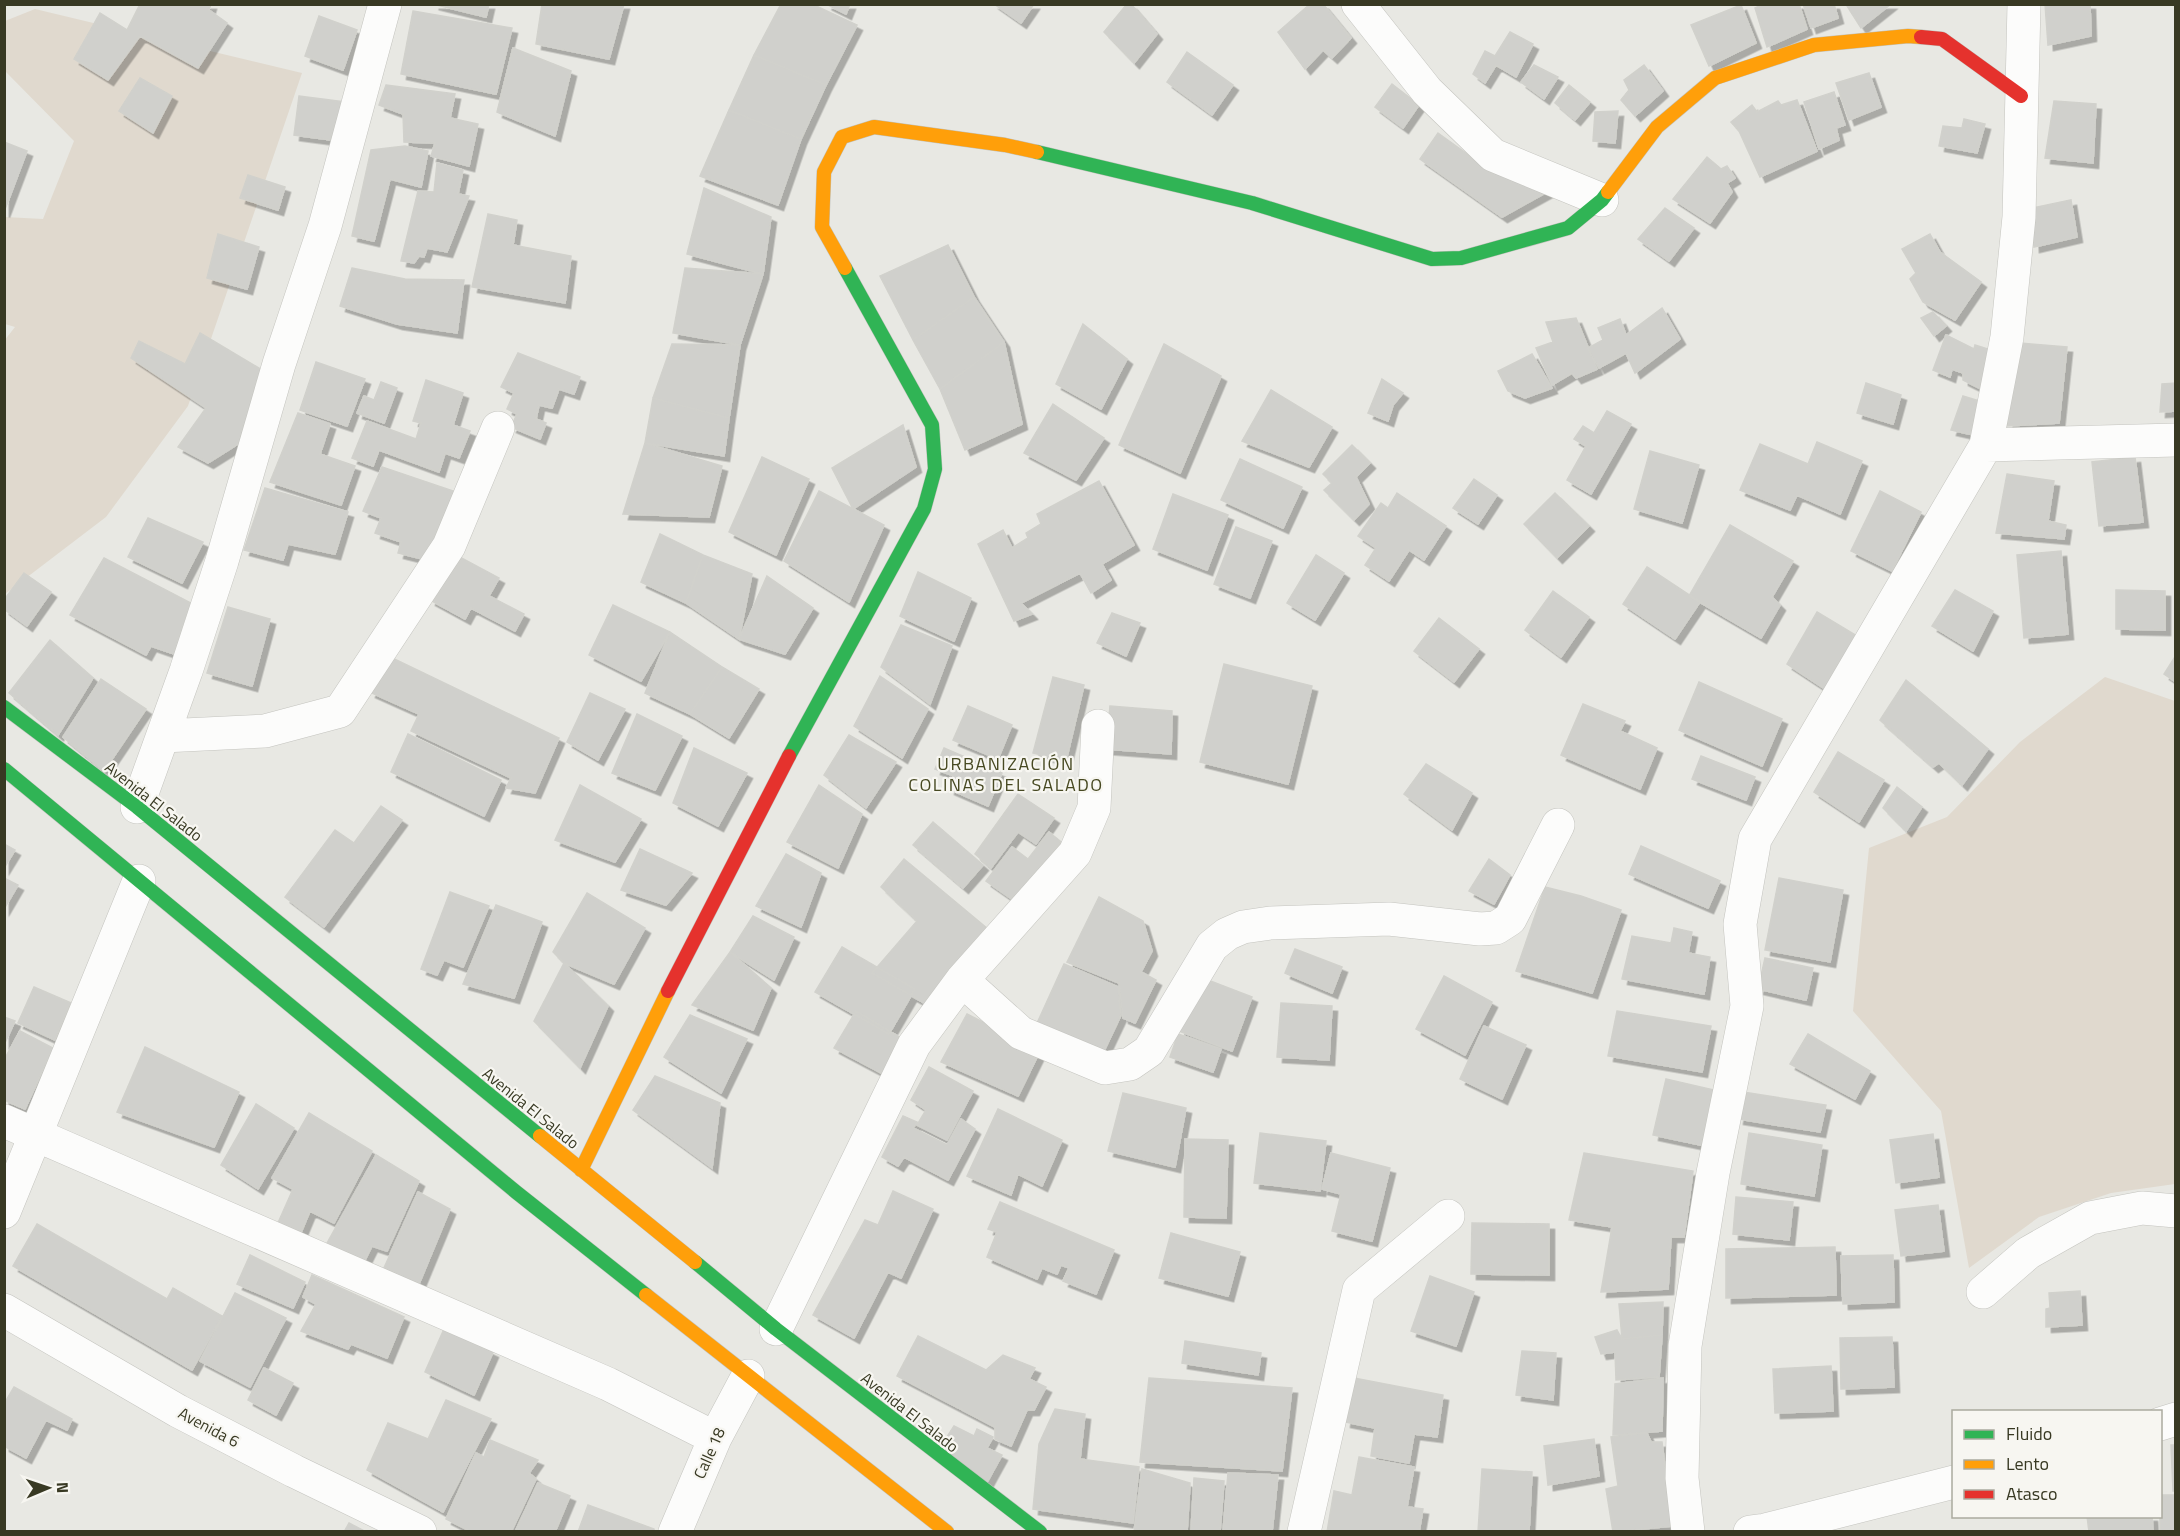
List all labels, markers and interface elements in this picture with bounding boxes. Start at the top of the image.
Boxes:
district label: URBANIZACIÓN COLINAS DEL SALADO [908,750,1104,798]
street label: Avenida El Salado [100,755,208,847]
street label: Avenida El Salado [477,1061,585,1155]
street label: Avenida El Salado [856,1366,964,1458]
street label: Avenida 6 [174,1401,244,1453]
legend [1952,1410,2162,1518]
text: Fluido [2006,1420,2052,1447]
street label: Calle 18 [687,1424,731,1482]
text: Lento [2006,1450,2049,1477]
north arrow [18,1458,78,1518]
text: Atasco [2006,1480,2057,1507]
text: N [51,1482,75,1493]

